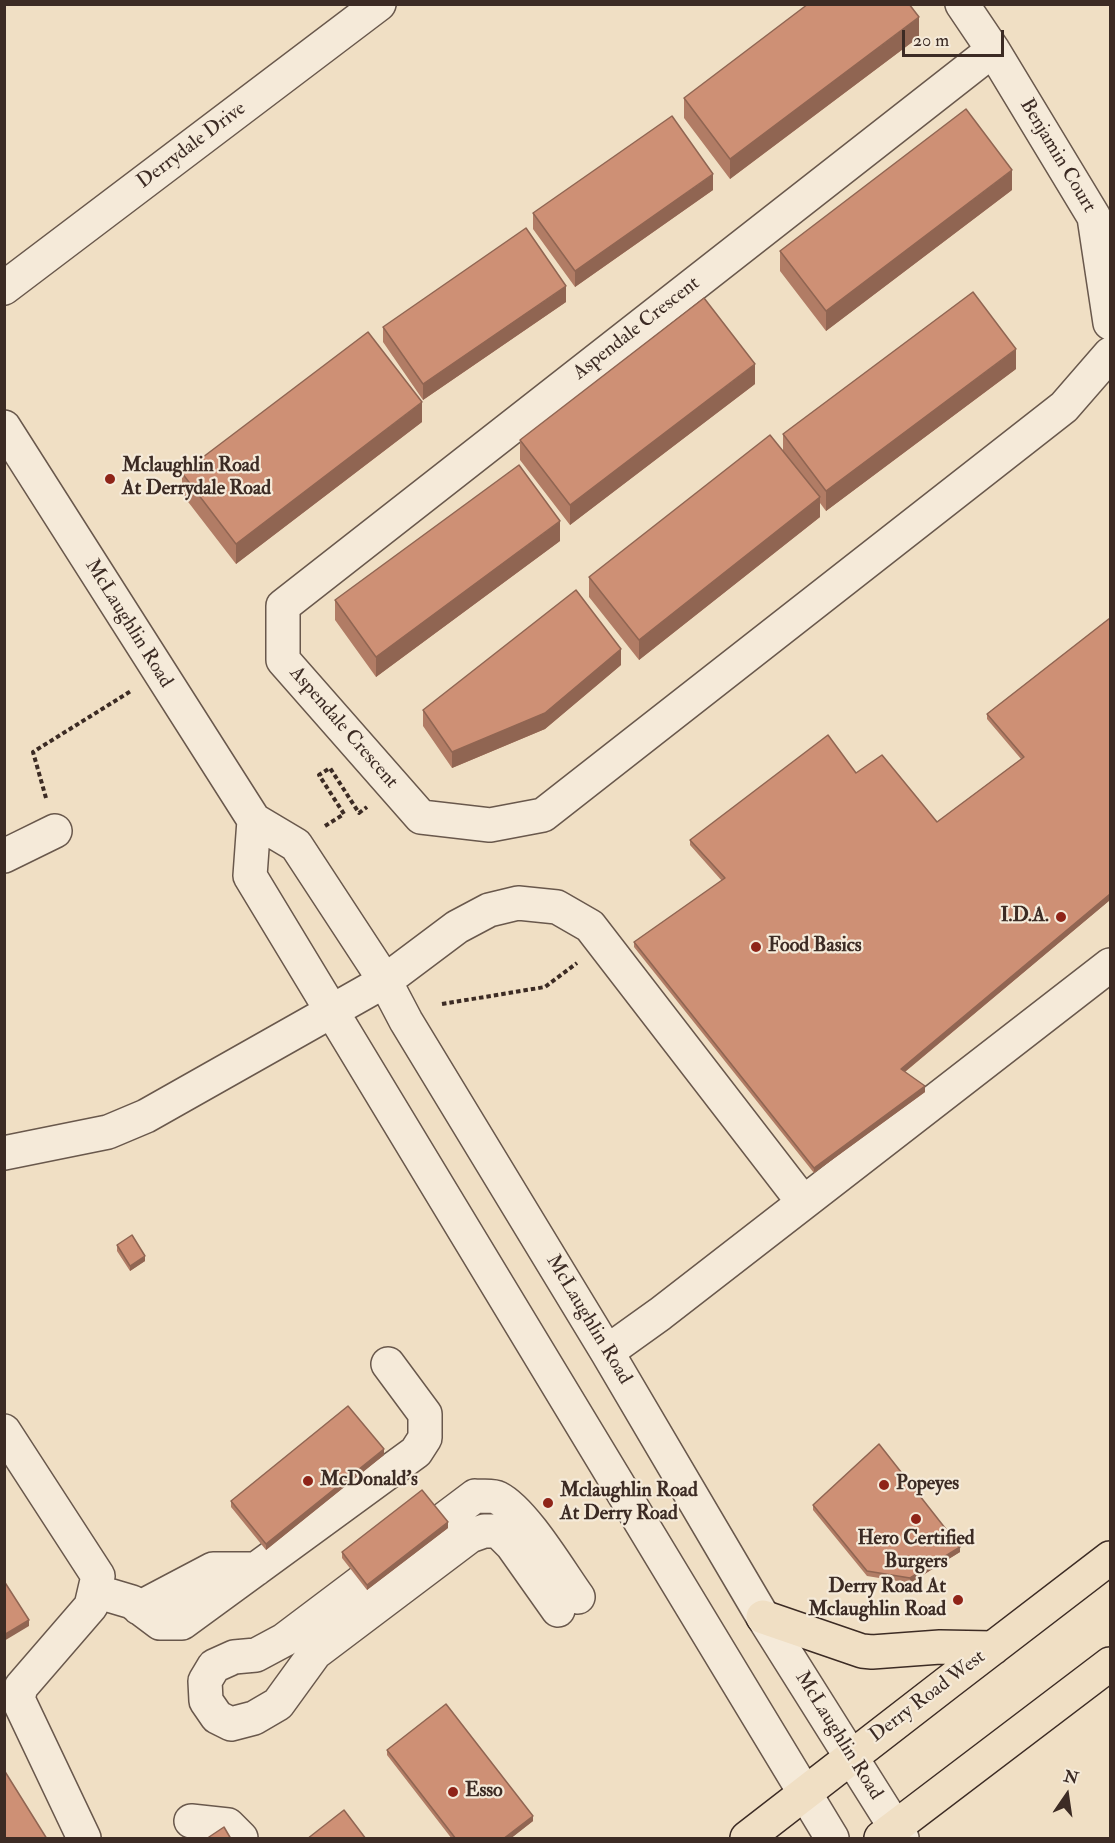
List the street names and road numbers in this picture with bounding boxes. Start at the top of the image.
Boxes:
street label: Benjamin Court [1014,95,1100,217]
street label: Derrydale Drive [133,97,251,195]
street label: Aspendale Crescent [569,272,705,386]
street label: McLaughlin Road [79,555,177,693]
street label: Aspendale Crescent [283,662,403,794]
street label: McLaughlin Road [540,1251,636,1389]
street label: Derry Road West [865,1646,991,1748]
street label: McLaughlin Road [789,1667,887,1805]

